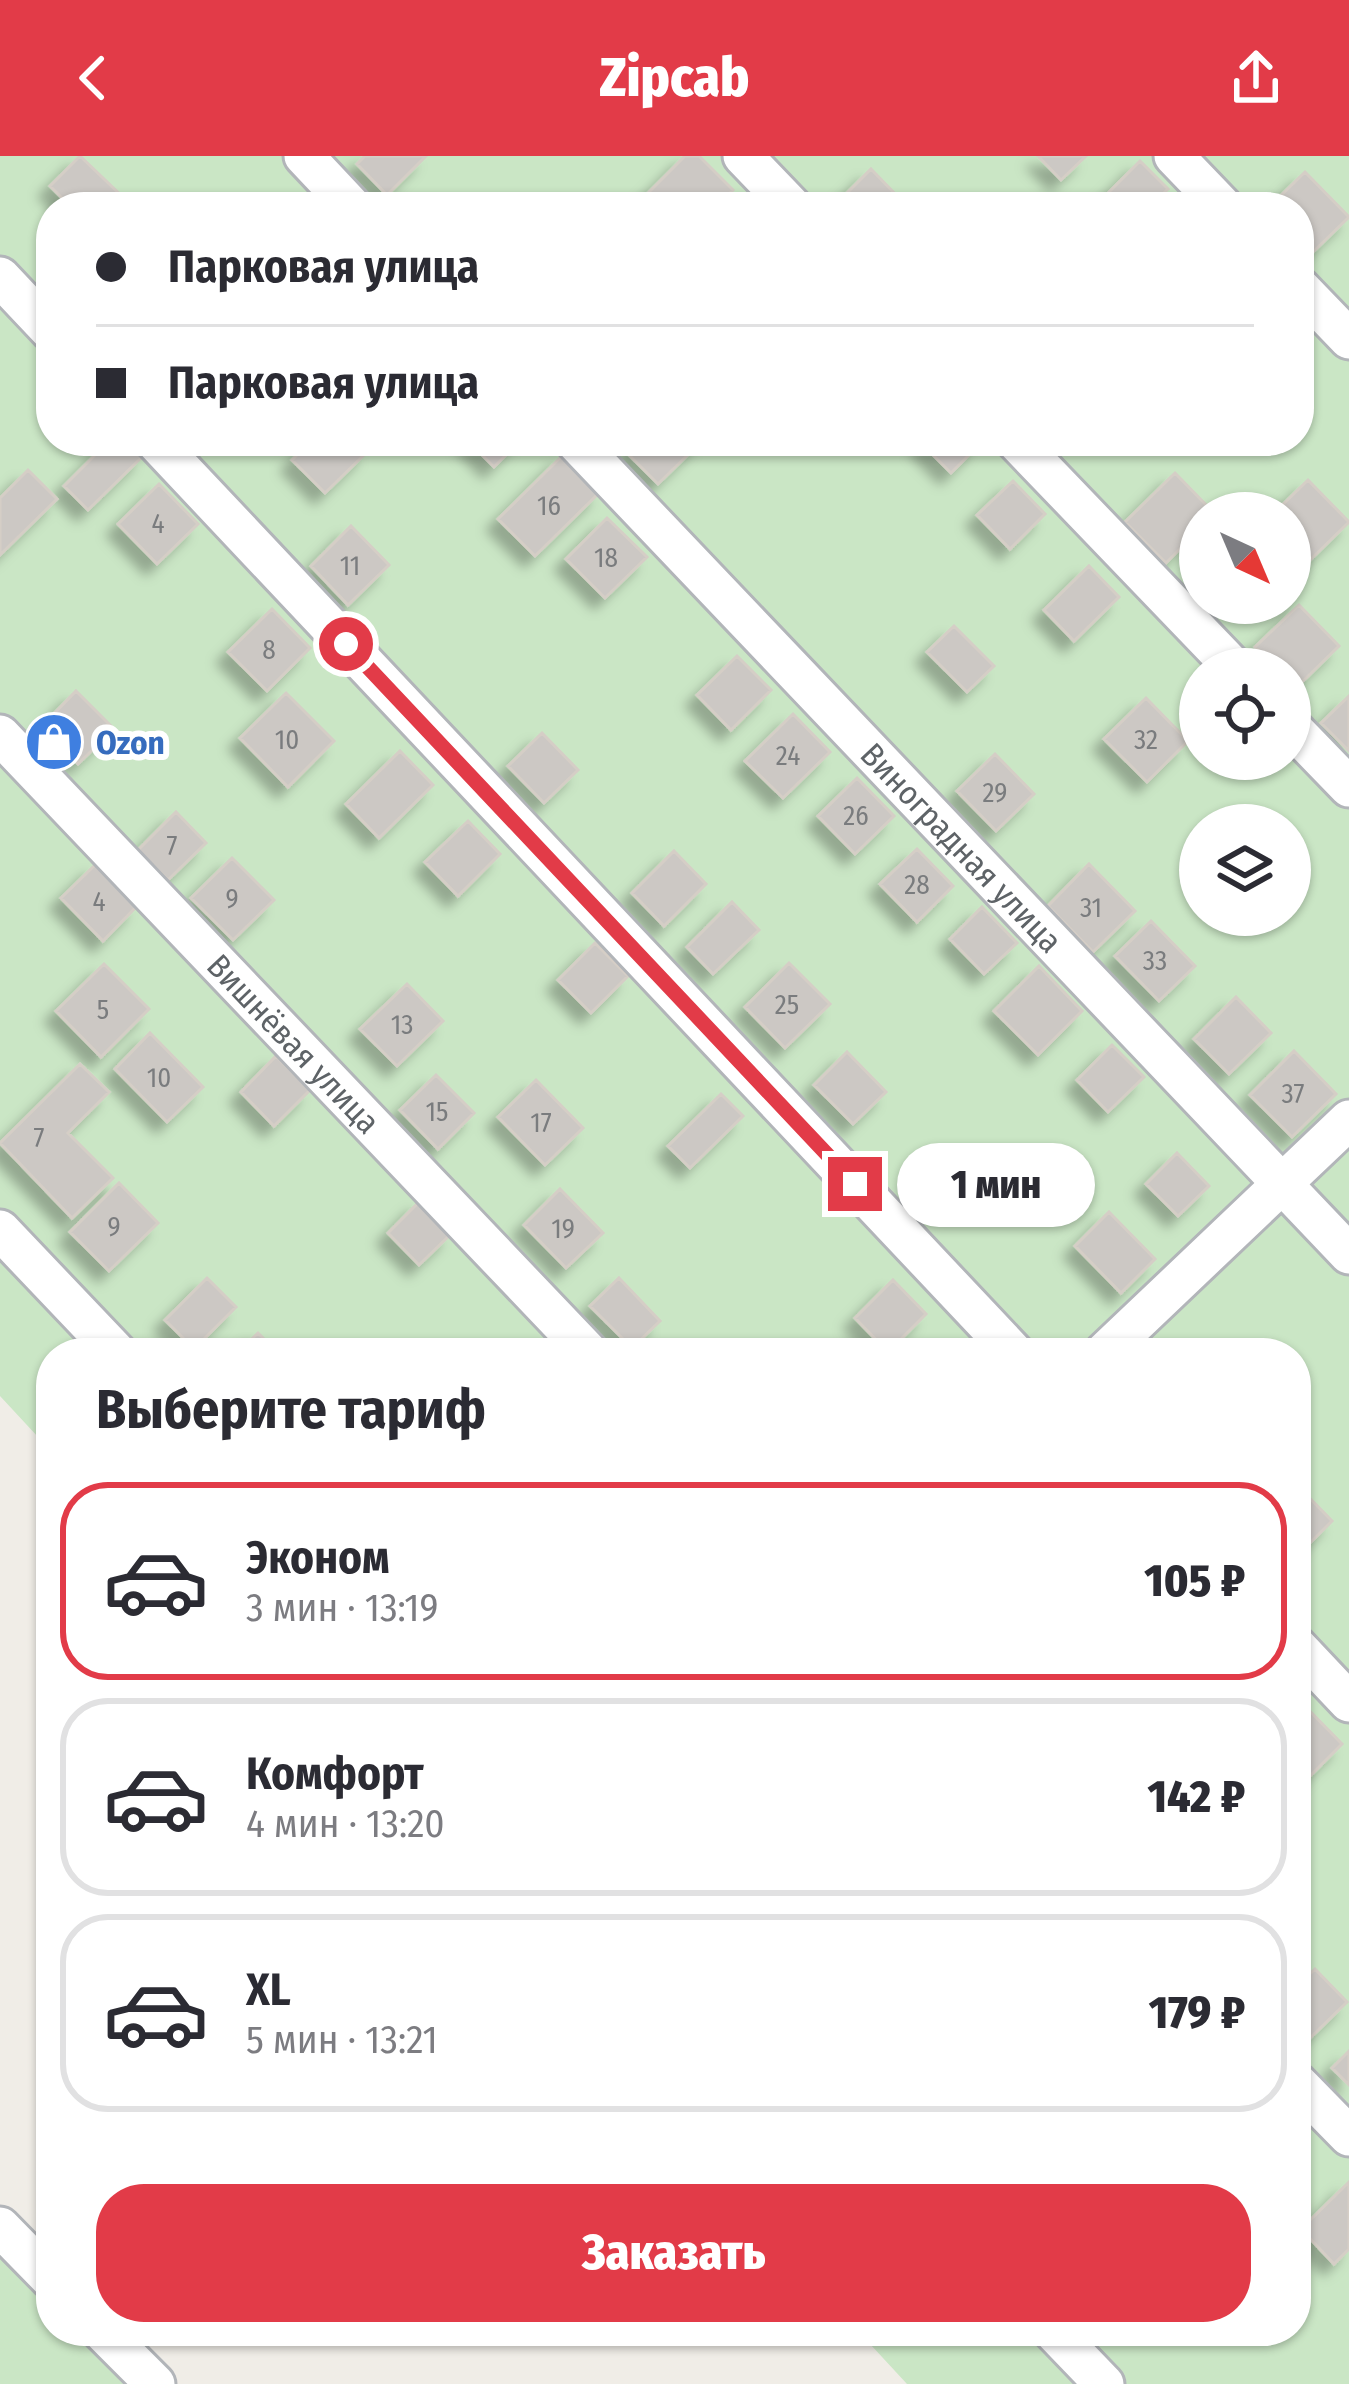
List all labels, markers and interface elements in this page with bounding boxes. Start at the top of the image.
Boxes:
icon: back [60,45,126,111]
icon: share [1223,45,1289,111]
text: Zipcab [600,46,749,110]
text: Парковая улица [168,240,479,294]
text: Парковая улица [168,356,479,410]
house number: 16 [537,490,561,522]
north arrow [1179,492,1311,624]
map controls [1179,492,1311,936]
house number: 4 [151,508,165,540]
house number: 18 [594,542,618,574]
house number: 11 [340,550,360,582]
route start [319,617,373,671]
house number: 8 [262,634,276,666]
button: locate [1179,648,1311,780]
shop icon: Ozon [23,711,85,773]
place label: Ozon [96,723,165,763]
house number: 10 [275,724,299,756]
house number: 32 [1134,724,1158,756]
street label: Виноградная улица [852,735,1070,961]
house number: 24 [776,740,800,772]
house number: 29 [983,777,1007,809]
house number: 26 [843,800,869,832]
button: layers [1179,804,1311,936]
house number: 7 [167,830,178,862]
house number: 28 [904,869,930,901]
house number: 9 [225,883,239,915]
house number: 4 [92,886,106,918]
house number: 31 [1080,892,1102,924]
house number: 33 [1143,945,1167,977]
street label: Вишнёвая улица [198,946,388,1142]
house number: 25 [775,989,799,1021]
house number: 5 [97,994,109,1026]
house number: 13 [391,1009,413,1041]
house number: 10 [147,1062,171,1094]
house number: 37 [1282,1078,1305,1110]
house number: 15 [426,1096,448,1128]
house number: 17 [530,1107,552,1139]
house number: 7 [34,1122,45,1154]
callout: 1 мин [897,1142,1095,1226]
route end [828,1157,882,1211]
text: 1 мин [951,1162,1041,1208]
house number: 9 [107,1211,121,1243]
house number: 19 [551,1213,575,1245]
text: Выберите тариф [96,1378,486,1442]
icon: car [102,1527,210,1635]
text: Эконом [246,1531,390,1585]
text: 105 ₽ [1144,1554,1245,1608]
text: 3 мин · 13:19 [246,1585,438,1631]
icon: car [102,1743,210,1851]
text: Комфорт [246,1747,424,1801]
text: 142 ₽ [1147,1770,1245,1824]
text: 4 мин · 13:20 [246,1801,445,1847]
icon: car [102,1959,210,2067]
text: XL [246,1963,291,2017]
text: 179 ₽ [1149,1986,1245,2040]
text: 5 мин · 13:21 [246,2017,438,2063]
button: Заказать [96,2184,1251,2322]

